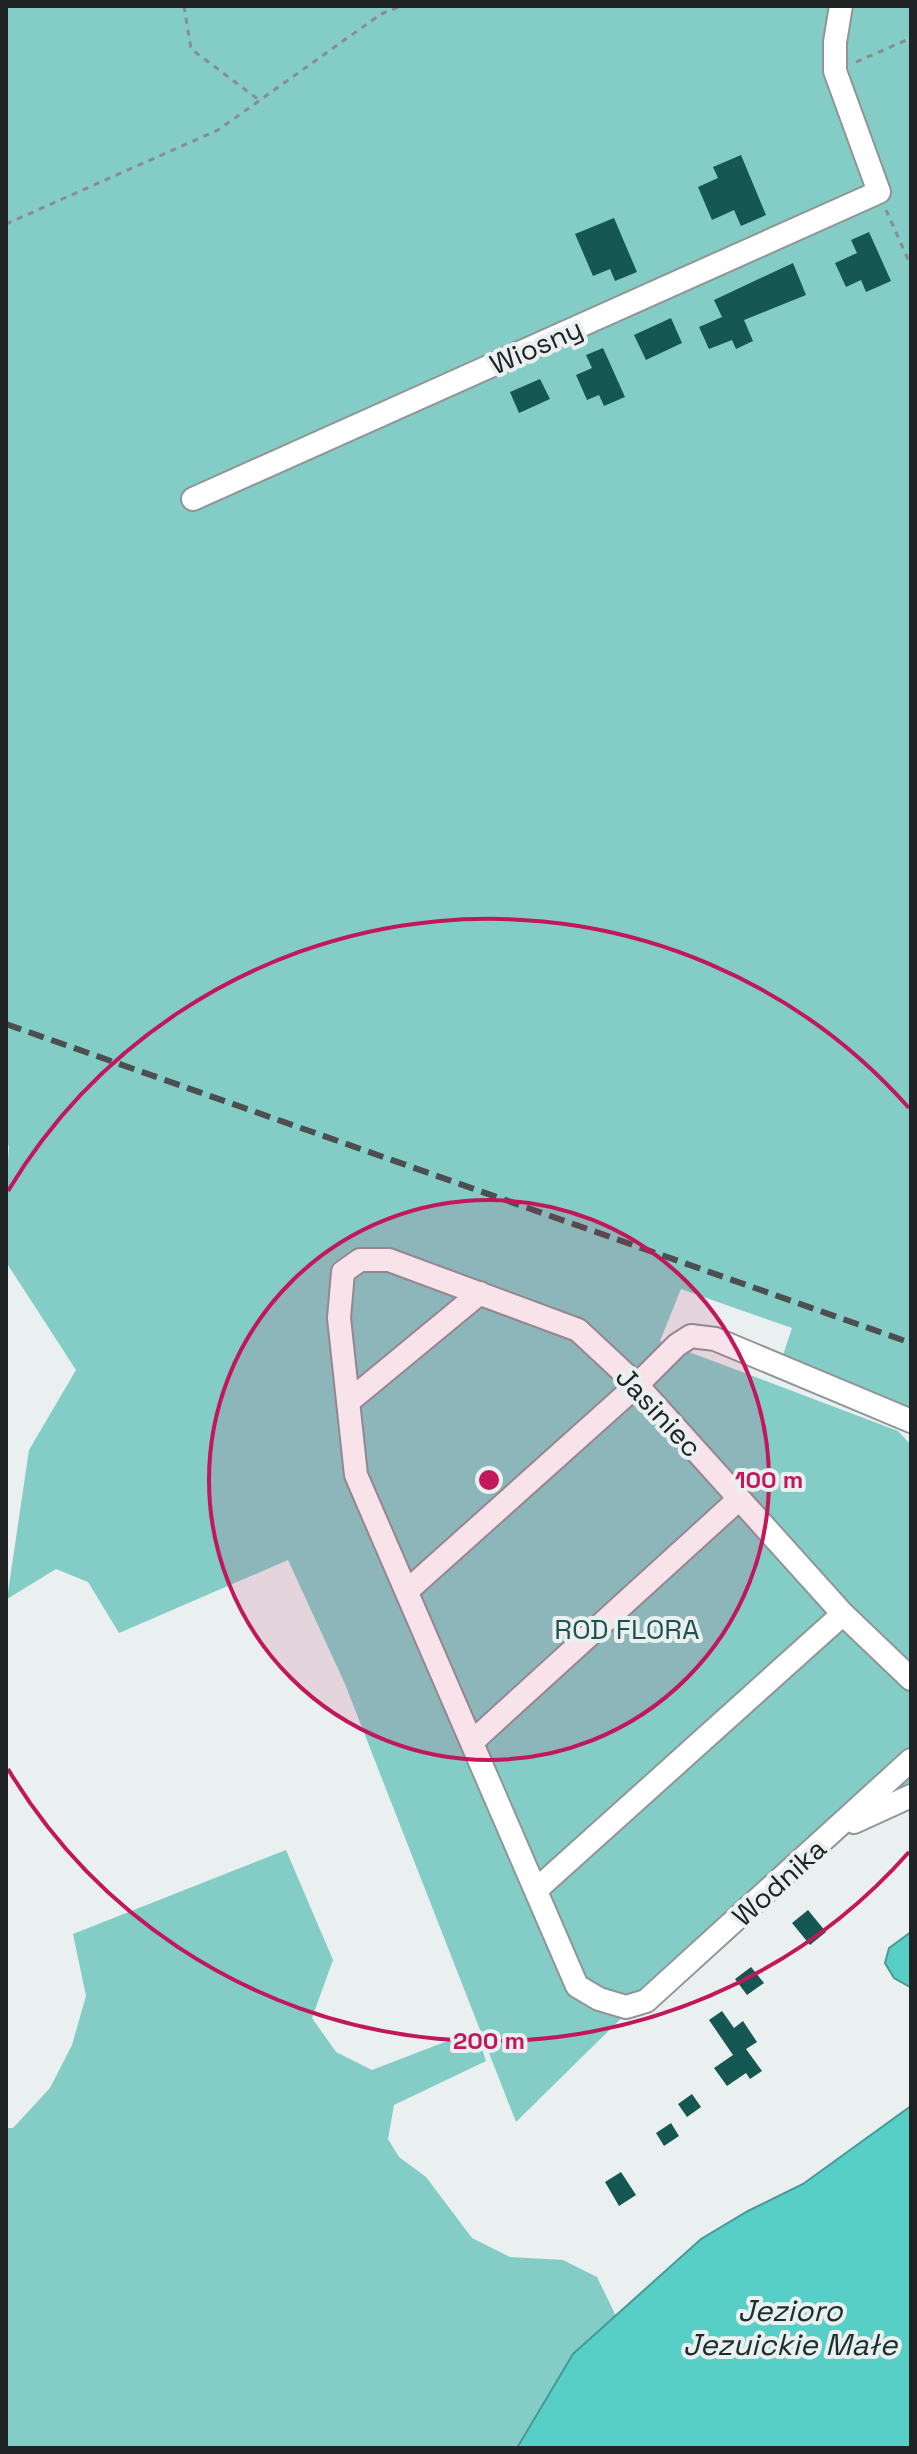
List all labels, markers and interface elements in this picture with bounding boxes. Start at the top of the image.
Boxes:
street label: Wiosny [484,310,588,382]
street label: Jasiniec [608,1359,710,1465]
text: 100 m [735,1464,803,1495]
centre of rings [475,1466,503,1494]
park label: ROD FLORA [554,1611,700,1647]
street label: Wodnika [724,1830,834,1934]
text: 200 m [453,2025,525,2056]
water label: Jezioro Jezuickie Małe [683,2291,898,2364]

